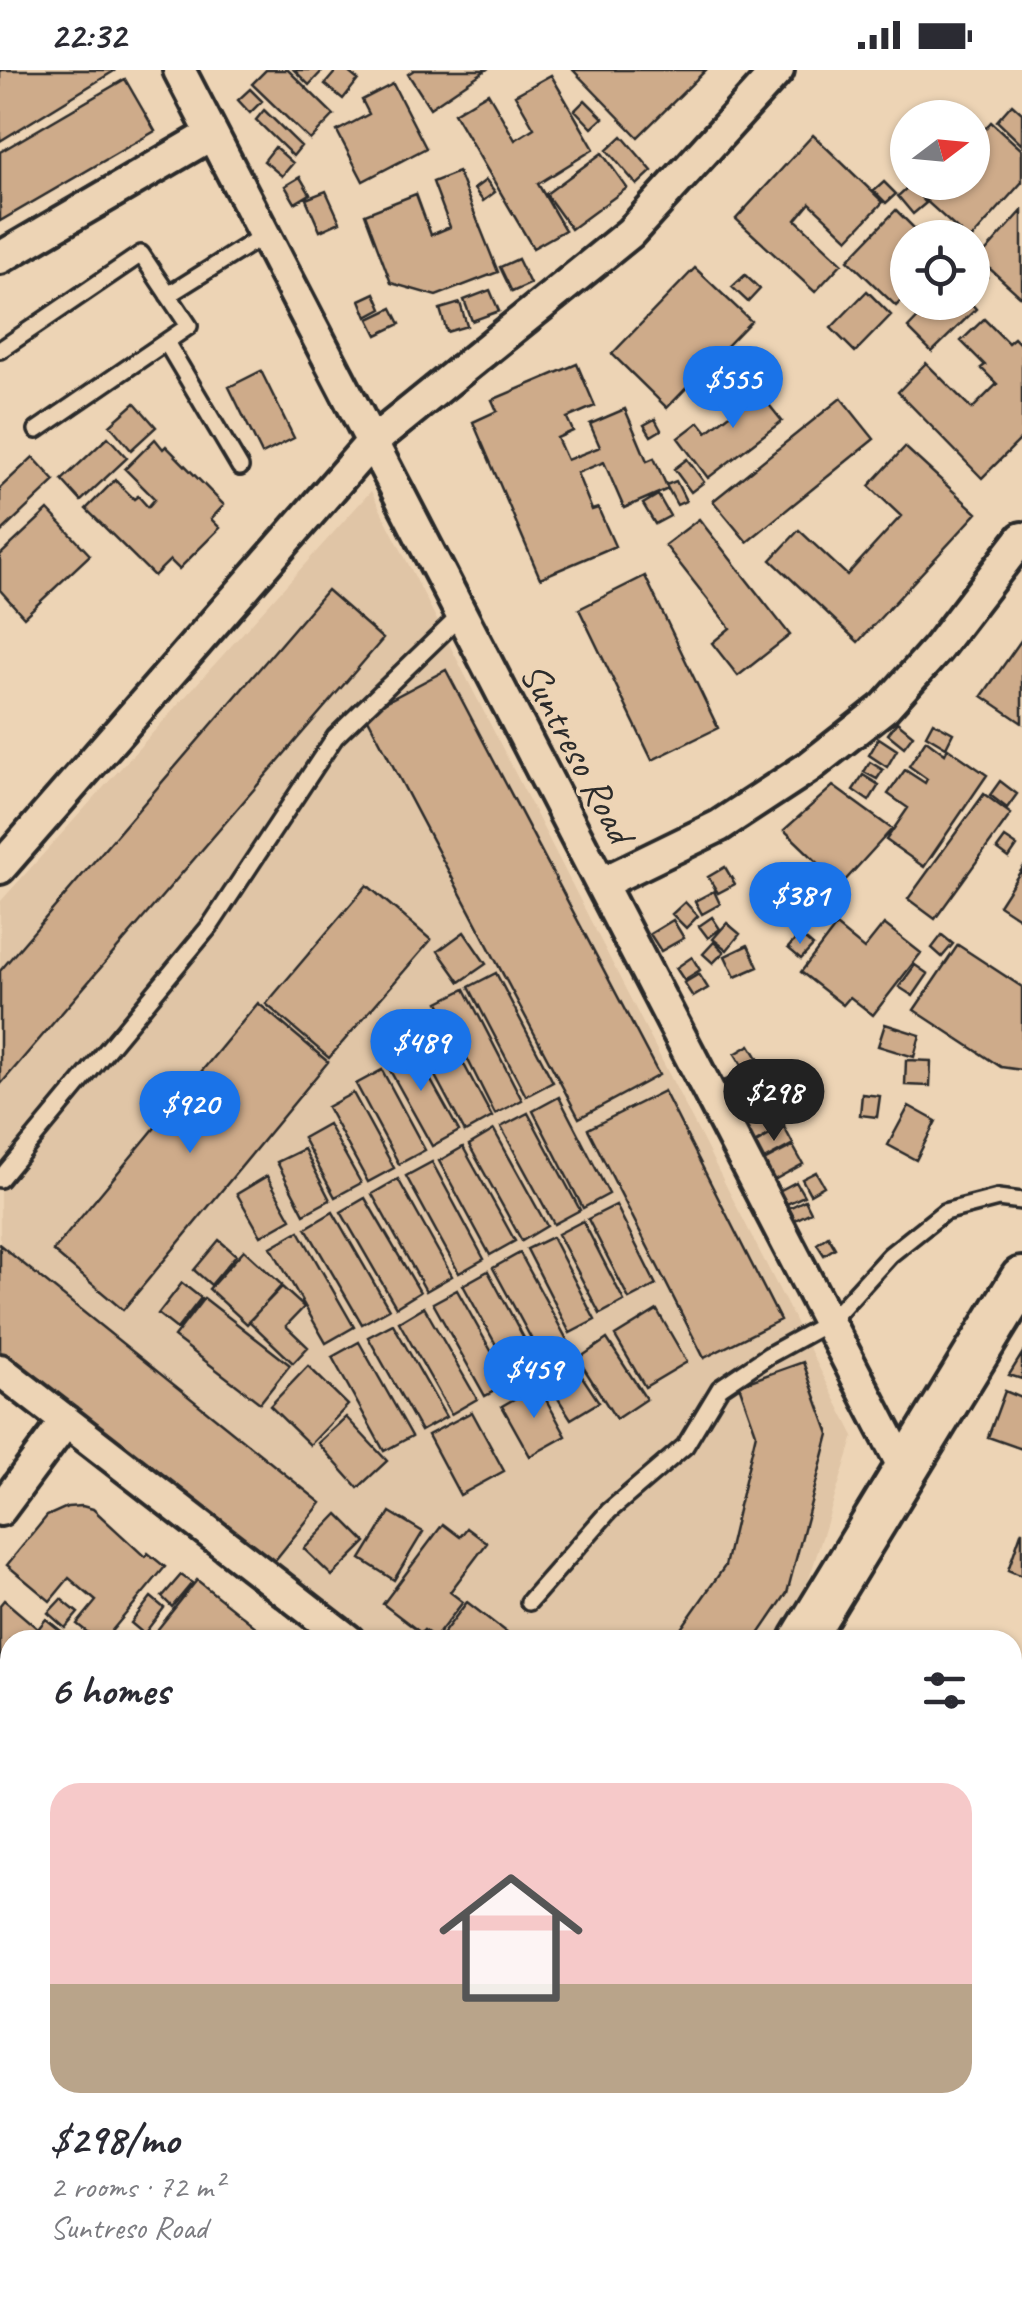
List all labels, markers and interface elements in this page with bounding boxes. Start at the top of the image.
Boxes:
text: 22:32 [50,12,126,59]
north arrow [890,100,990,200]
map controls [890,100,990,320]
button: locate [890,220,990,320]
pin: $555 [674,346,792,431]
text: $555 [705,358,761,399]
street label: Suntreso Road [509,654,648,856]
pin: $381 [741,862,859,947]
text: $381 [771,874,829,915]
pin: $489 [362,1009,480,1094]
text: $489 [392,1021,450,1062]
pin: $298 [715,1059,833,1144]
pin: $920 [131,1071,249,1156]
text: $298 [745,1071,803,1112]
text: $920 [161,1083,219,1124]
pin: $459 [475,1336,593,1421]
text: $459 [506,1348,562,1389]
icon: filters [917,1663,972,1718]
text: 6 homes [50,1664,169,1717]
icon: home [421,1848,601,2028]
text: $298/mo [50,2113,179,2166]
text: 2 rooms · 72 m² [50,2166,223,2207]
text: Suntreso Road [50,2207,207,2248]

